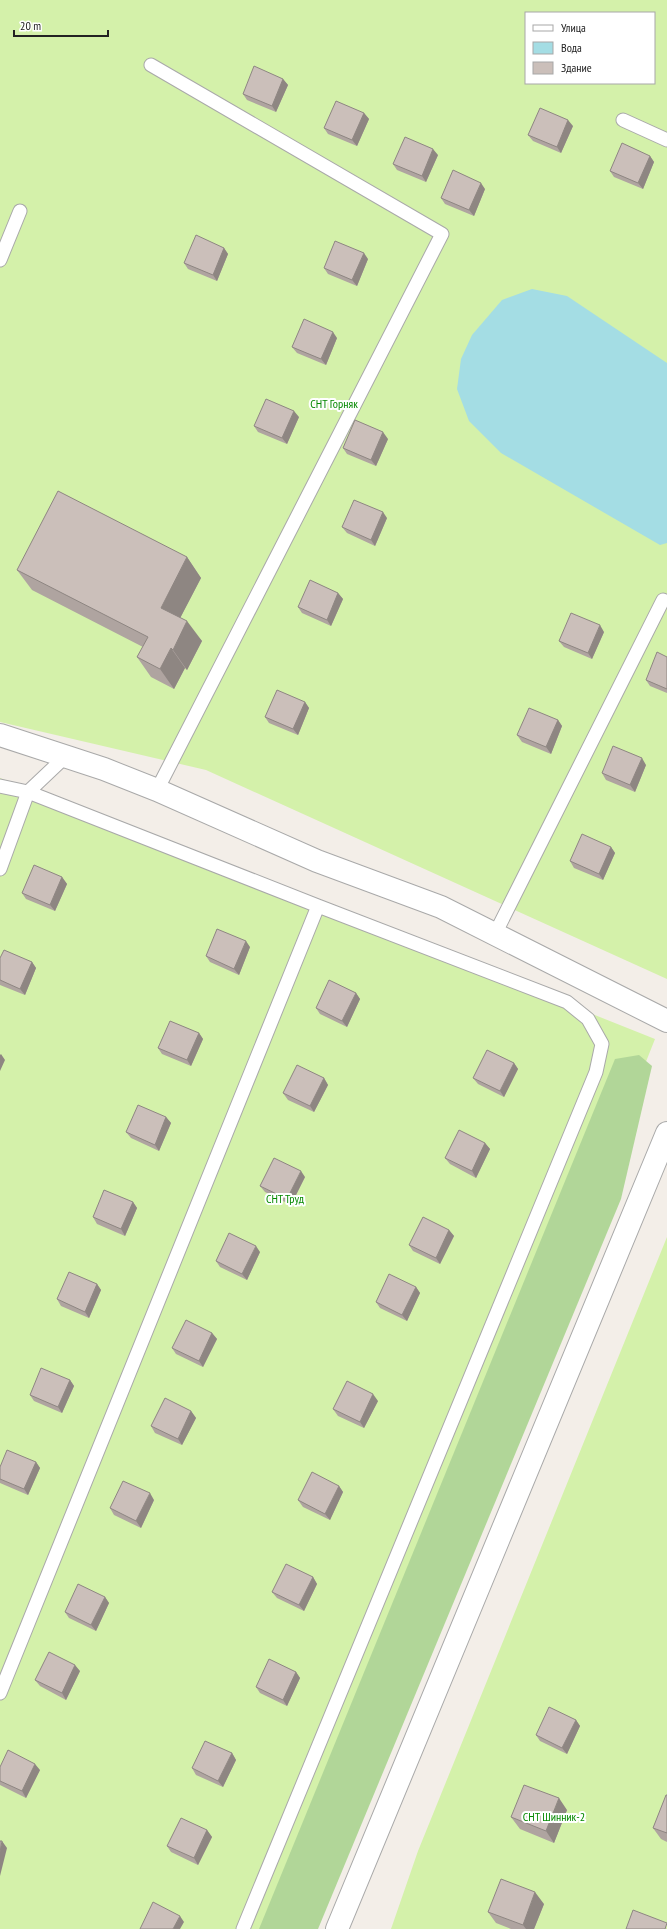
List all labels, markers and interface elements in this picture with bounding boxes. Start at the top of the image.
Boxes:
scale bar [14,12,108,38]
legend [525,12,655,84]
text: 20 m [20,18,41,33]
text: Улица [561,20,586,35]
text: Вода [561,40,582,55]
text: Здание [561,60,592,75]
park label: СНТ Горняк [310,396,358,411]
park label: СНТ Труд [266,1191,305,1206]
park label: СНТ Шинник-2 [523,1809,585,1824]

